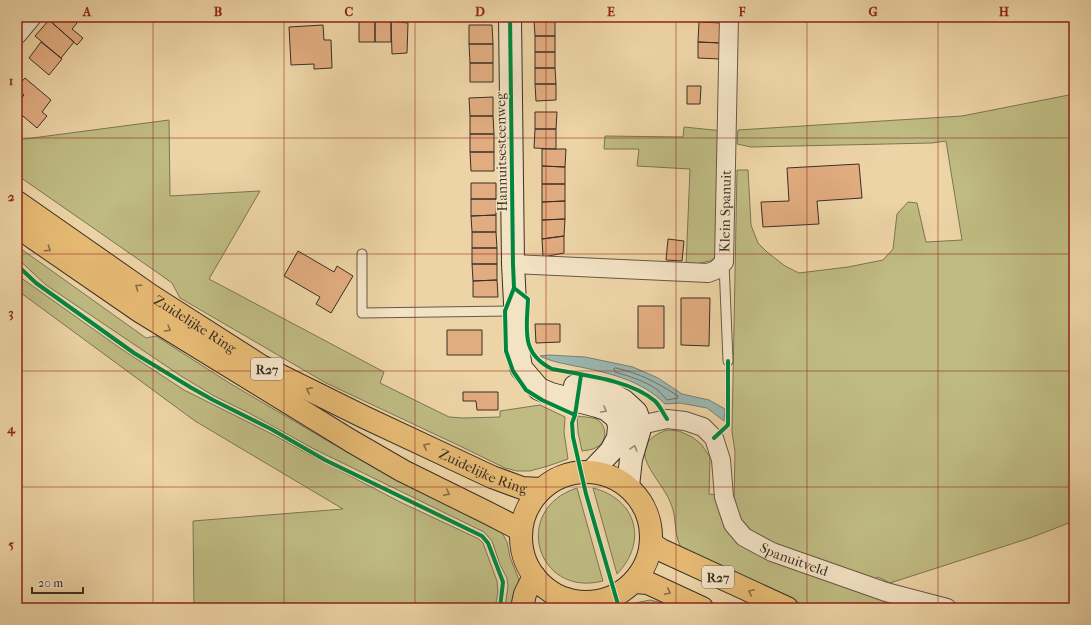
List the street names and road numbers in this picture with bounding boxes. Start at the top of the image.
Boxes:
street label: Hannuitsesteenweg [492,92,511,212]
street label: Klein Spanuit [716,170,735,252]
street label: Zuidelijke Ring [151,292,240,357]
road number: R27 [251,358,283,380]
street label: Zuidelijke Ring [436,445,528,497]
street label: Spanuitveld [757,539,831,580]
road number: R27 [702,566,734,588]

